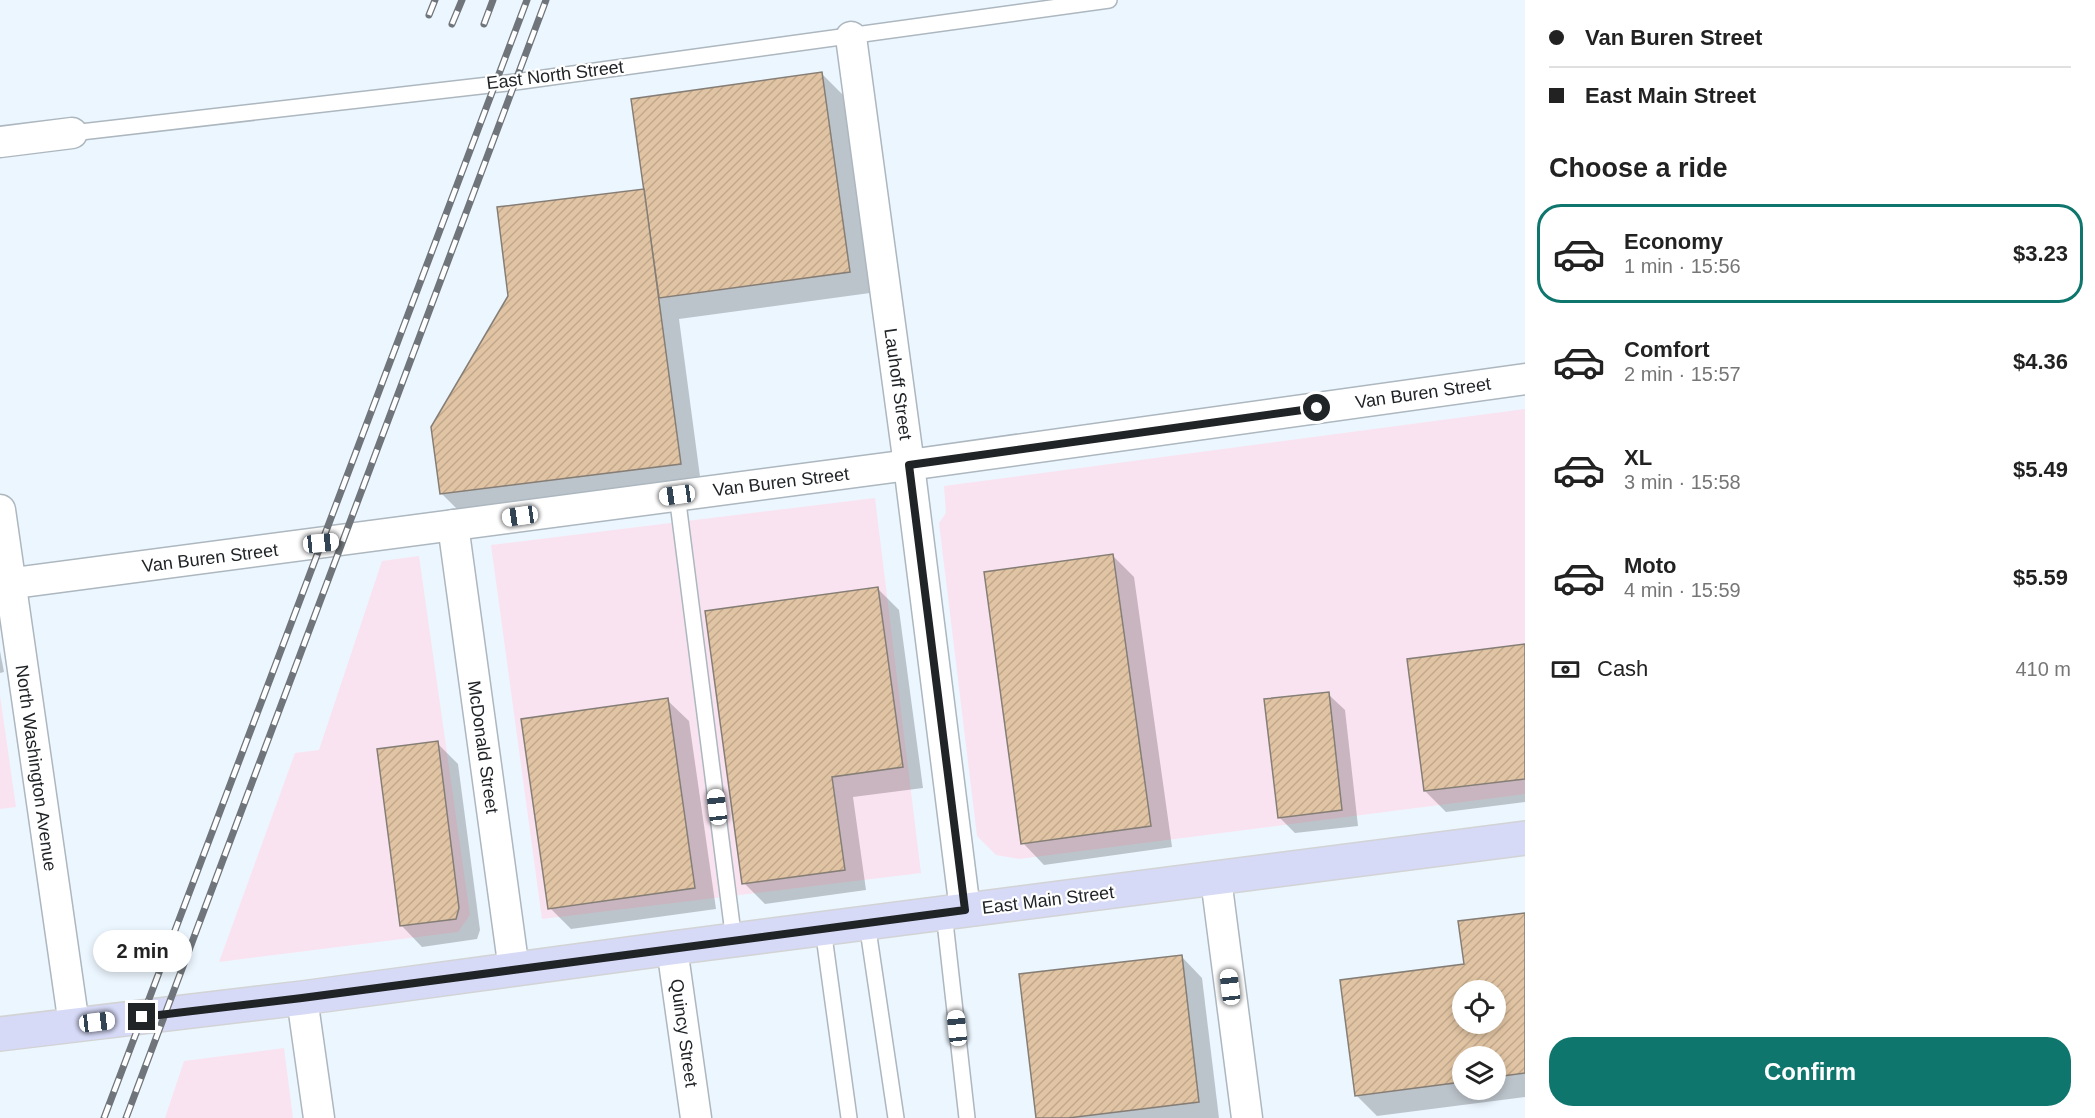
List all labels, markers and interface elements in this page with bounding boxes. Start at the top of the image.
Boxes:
text: Van Buren Street [1585,25,1762,50]
street label: East North Street [485,57,625,93]
text: East Main Street [1585,83,1756,108]
text: Choose a ride [1549,153,1728,183]
icon: car [1552,227,1606,281]
text: Economy [1624,229,1723,254]
text: $3.23 [2013,241,2068,266]
text: 1 min · 15:56 [1624,255,1741,277]
street label: Lauhoff Street [880,327,916,441]
icon: car [1552,335,1606,389]
text: Comfort [1624,337,1710,362]
text: $4.36 [2013,349,2068,374]
text: 2 min · 15:57 [1624,363,1741,385]
street label: Van Buren Street [1354,374,1492,412]
route start [1303,394,1330,421]
icon: car [1552,443,1606,497]
text: XL [1624,445,1652,470]
text: $5.49 [2013,457,2068,482]
street label: Van Buren Street [712,464,850,500]
text: 3 min · 15:58 [1624,471,1741,493]
car [658,484,696,506]
car [501,505,539,527]
car [302,532,340,554]
street label: Van Buren Street [141,540,279,576]
icon: car [1552,551,1606,605]
text: Moto [1624,553,1677,578]
text: $5.59 [2013,565,2068,590]
text: 4 min · 15:59 [1624,579,1741,601]
icon: cash [1549,653,1582,686]
text: Cash [1597,656,1648,681]
text: 410 m [2015,658,2071,680]
street label: North Washington Avenue [12,664,60,872]
street label: McDonald Street [464,679,502,815]
car [706,788,728,826]
street label: East Main Street [981,882,1115,918]
callout: 2 min [92,930,192,972]
text: 2 min [116,940,169,962]
car [1219,968,1241,1006]
street label: Quincy Street [667,978,701,1088]
map controls [1452,980,1506,1100]
button: locate [1452,980,1506,1034]
route end [128,1003,155,1030]
car [946,1009,968,1047]
car [78,1011,116,1033]
button: Confirm [1549,1037,2071,1106]
button: layers [1452,1046,1506,1100]

